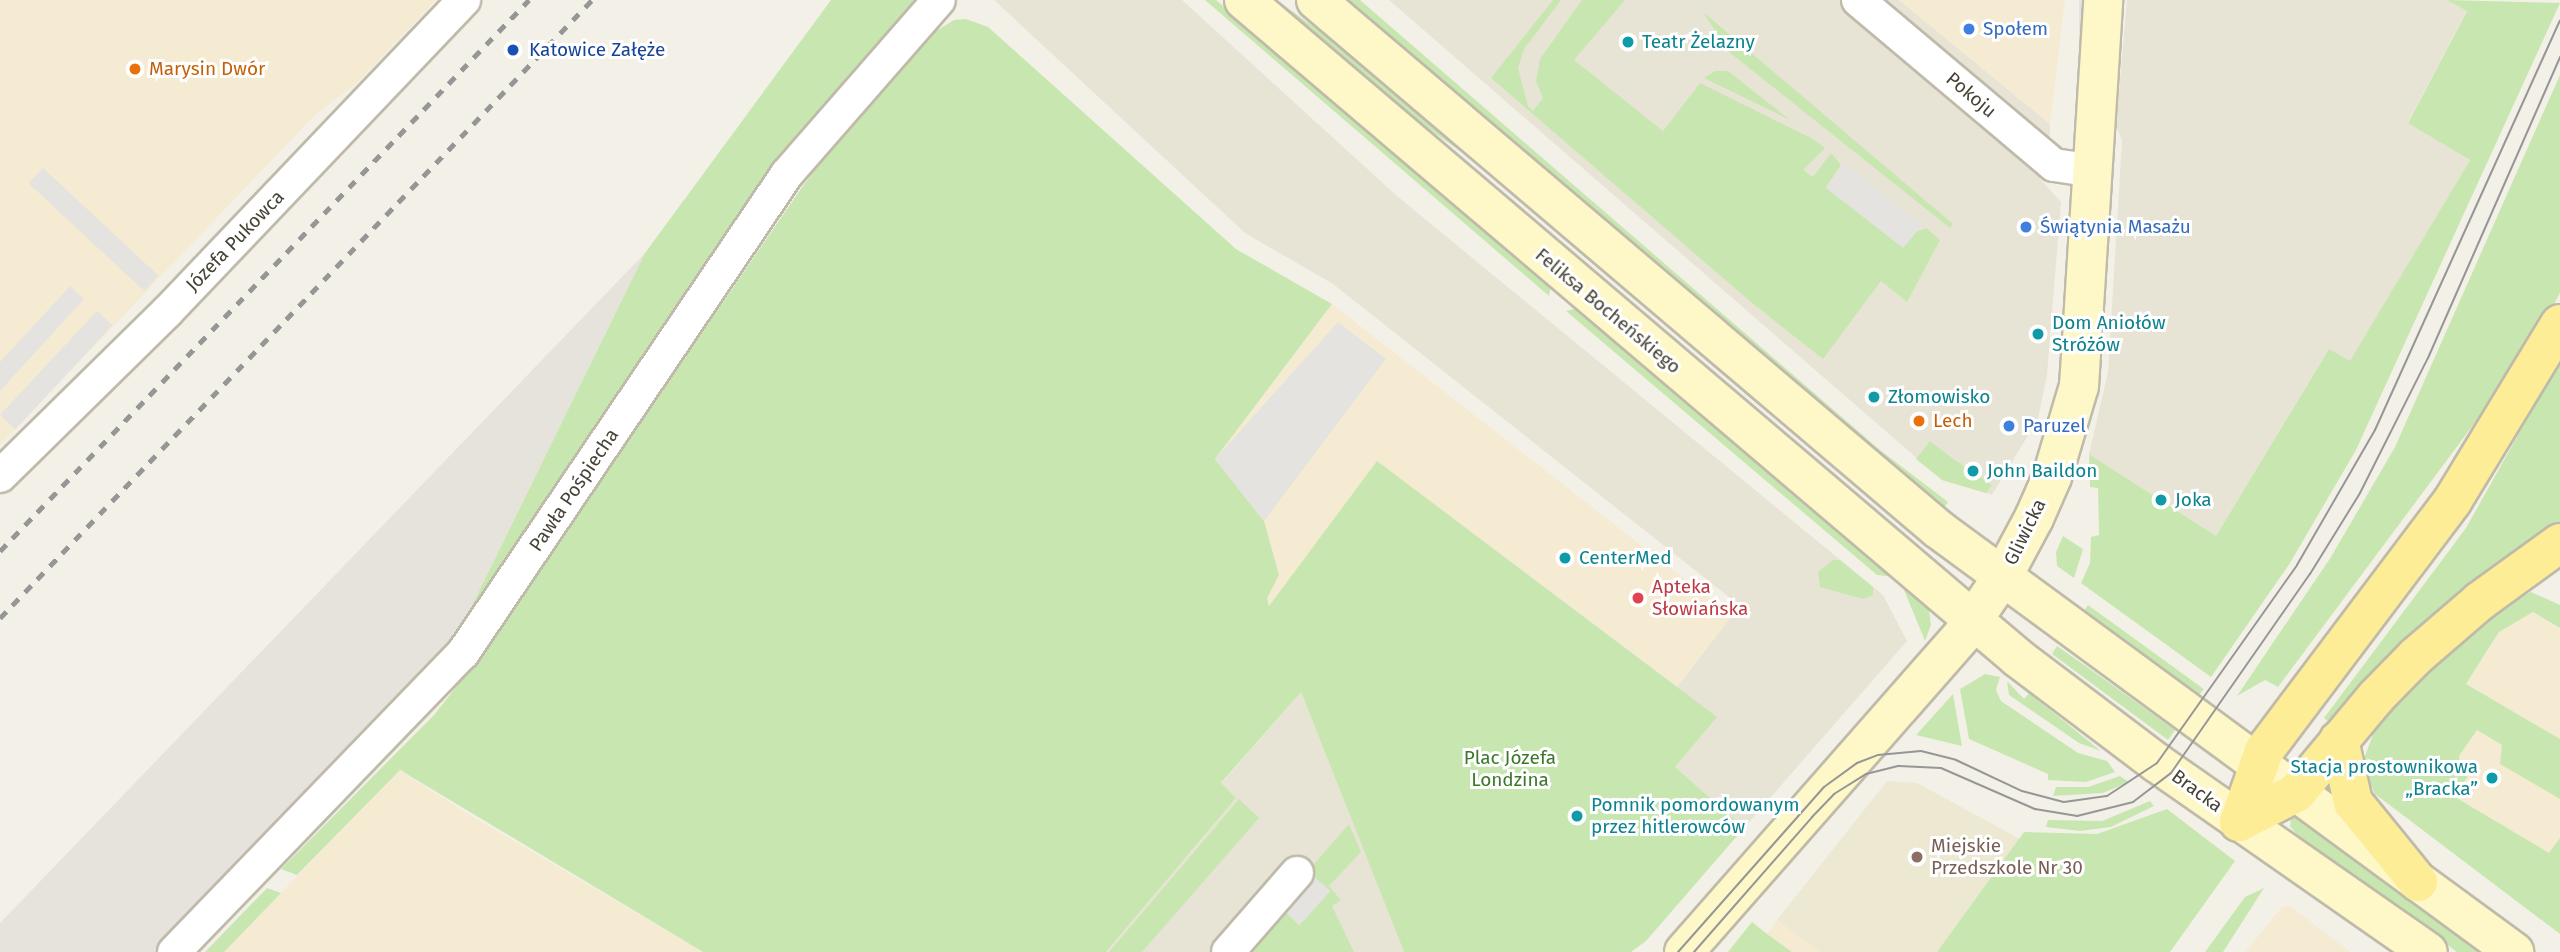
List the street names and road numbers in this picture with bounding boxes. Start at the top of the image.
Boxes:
street label: Pokoju [1941,67,2001,123]
street label: Józefa Pukowca [181,186,289,296]
street label: Feliksa Bocheńskiego [1531,243,1685,379]
street label: Pawła Pośpiecha [525,424,623,556]
street label: Gliwicka [1999,495,2051,569]
street label: Bracka [2167,765,2227,817]

